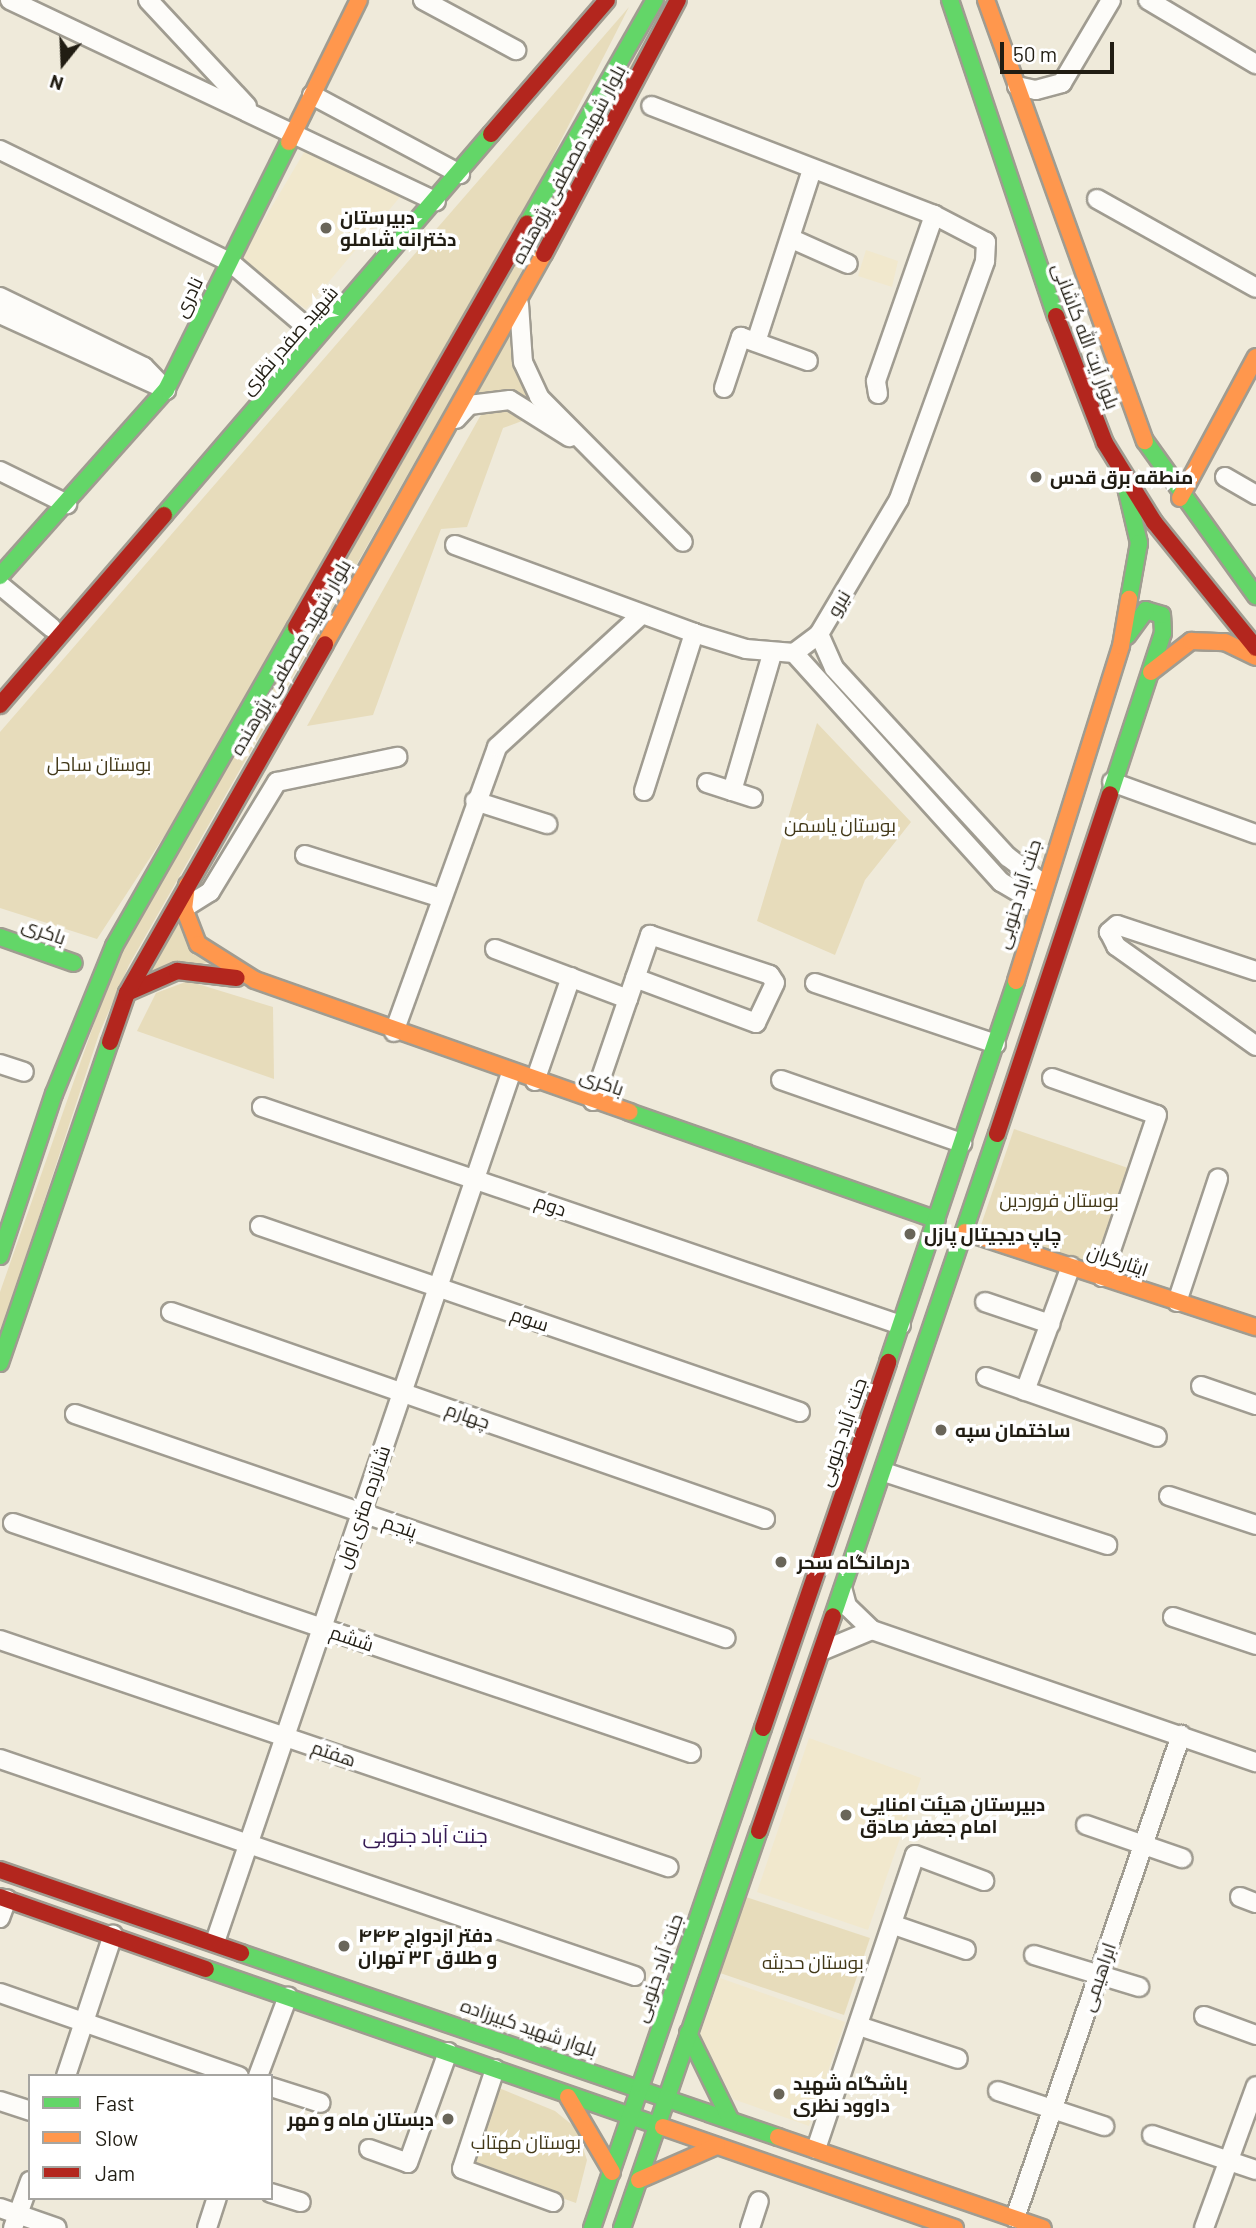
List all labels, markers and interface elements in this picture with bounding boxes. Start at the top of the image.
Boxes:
north arrow [28,28,98,98]
scale bar [1004,28,1118,72]
text: 50 m [1013,41,1057,66]
street label: بلوار شهید مصطفی پژوهنده [506,61,630,267]
text: N [47,71,66,96]
place label: دبیرستان دخترانه شاملو [340,206,456,250]
marker: دبیرستان دخترانه شاملو [318,220,334,236]
street label: بلوار آیت الله کاشانی [1048,260,1124,412]
street label: نادری [169,273,207,321]
street label: شهید صفدر نظری [236,281,342,399]
place label: منطقه برق قدس [1050,466,1193,488]
marker: منطقه برق قدس [1028,469,1044,485]
street label: بلوار شهید مصطفی پژوهنده [225,555,355,759]
street label: نیرو [821,586,855,620]
park label: بوستان ساحل [47,753,151,775]
park label: بوستان یاسمن [784,814,896,836]
street label: جنت آباد جنوبی [991,837,1045,951]
street label: باکری [19,913,69,949]
street label: باکری [577,1064,627,1100]
street label: دوم [532,1189,570,1221]
park label: بوستان فروردین [999,1189,1119,1211]
place label: چاپ دیجیتال پازل [924,1223,1061,1245]
marker: چاپ دیجیتال پازل [902,1226,918,1242]
street label: ایثارگران [1085,1239,1151,1281]
street label: سوم [508,1302,552,1336]
street label: جنت آباد جنوبی [813,1375,871,1489]
street label: چهارم [443,1397,493,1433]
place label: ساختمان سپه [955,1419,1071,1441]
marker: ساختمان سپه [933,1422,949,1438]
street label: شانزده متری اول [331,1442,395,1572]
street label: پنجم [380,1510,420,1542]
place label: درمانگاه سحر [797,1551,910,1573]
marker: درمانگاه سحر [771,1552,791,1572]
street label: ششم [327,1620,377,1656]
street label: هفتم [309,1735,359,1771]
place label: دبیرستان هیئت امنایی امام جعفر صادق [860,1793,1045,1837]
marker: دبیرستان هیئت امنایی امام جعفر صادق [838,1807,854,1823]
district label: جنت‌ آباد جنوبی [362,1822,488,1848]
street label: جنت آباد جنوبی [629,1911,687,2025]
place label: دفتر ازدواج ۴۴۴ و طلاق ۳۲ تهران [358,1924,497,1968]
marker: دفتر ازدواج ۴۴۴ و طلاق ۳۲ تهران [336,1938,352,1954]
street label: ابراهیمی [1076,1940,1120,2014]
park label: بوستان حدیثه [762,1951,864,1973]
street label: بلوار شهید کبیرزاده [458,1993,600,2061]
place label: باشگاه شهید داوود نظری [793,2072,908,2116]
legend [28,2074,273,2200]
marker: باشگاه شهید داوود نظری [771,2086,787,2102]
text: Fast [95,2090,135,2115]
place label: دبستان ماه و مهر [287,2108,434,2130]
marker: دبستان ماه و مهر [440,2111,456,2127]
text: Slow [95,2125,138,2150]
park label: بوستان مهتاب [471,2131,581,2153]
text: Jam [95,2160,135,2185]

